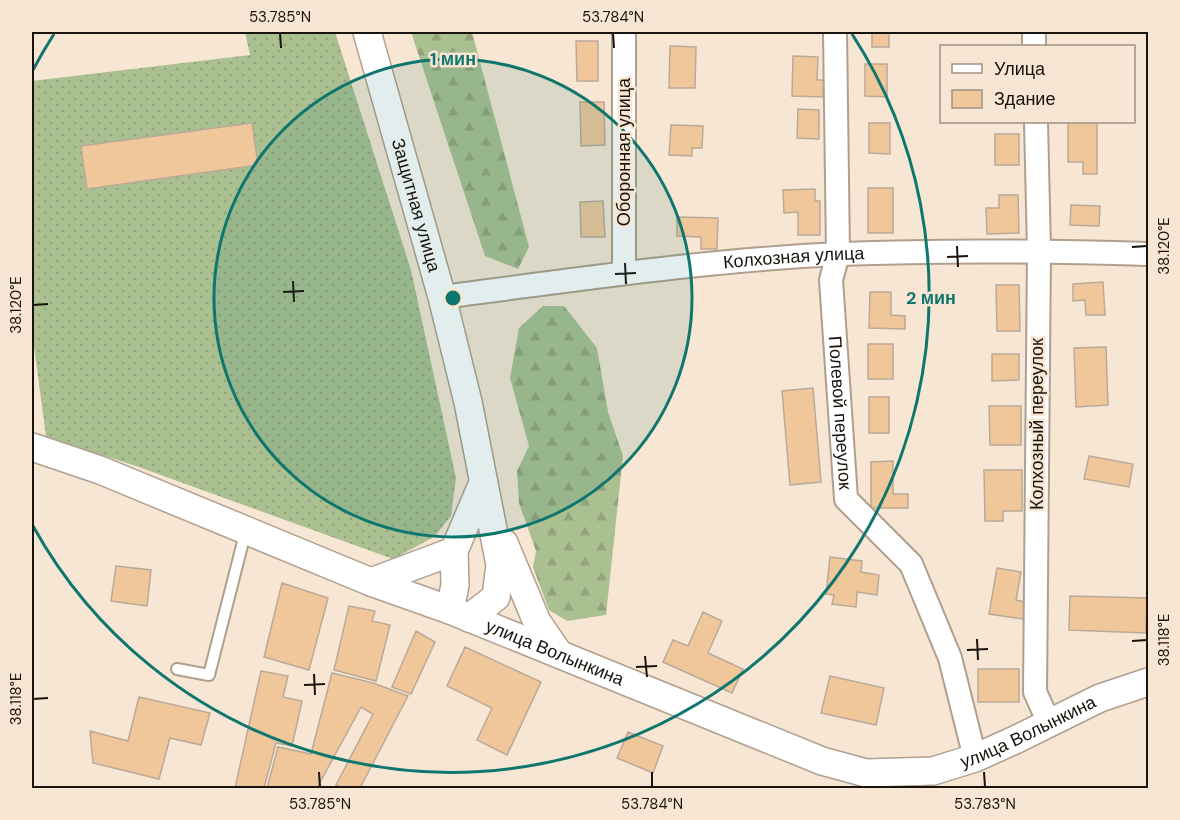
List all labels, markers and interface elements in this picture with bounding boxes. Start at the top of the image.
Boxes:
text: 53.785°N [249,7,311,27]
text: 53.784°N [582,7,644,27]
legend [940,45,1135,123]
text: 1 мин [430,47,476,71]
text: Улица [994,57,1046,81]
street label: Оборонная улица [612,77,636,226]
text: Здание [994,87,1055,111]
street label: Защитная улица [386,136,447,276]
text: 38.120°E [1154,217,1174,275]
street label: Колхозная улица [722,241,866,274]
text: 38.120°E [6,276,26,334]
text: 2 мин [906,286,956,310]
centre of rings [443,288,463,308]
street label: Полевой переулок [823,335,857,491]
street label: Колхозный переулок [1025,338,1049,510]
street label: улица Волынкина [482,614,629,692]
text: 38.118°E [1154,614,1174,666]
text: 38.118°E [6,673,26,725]
street label: улица Волынкина [958,689,1101,774]
text: 53.785°N [289,794,351,814]
text: 53.784°N [621,794,683,814]
text: 53.783°N [954,794,1016,814]

